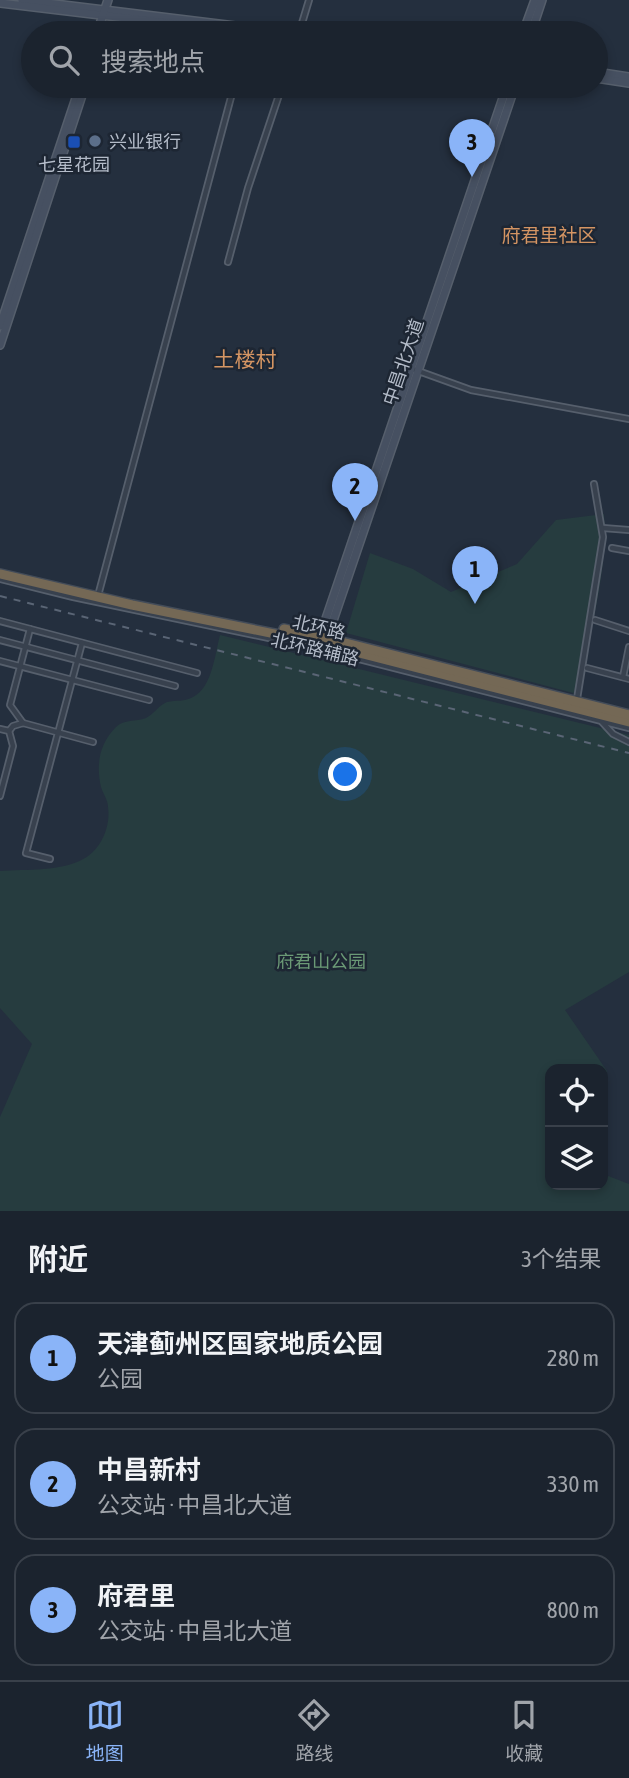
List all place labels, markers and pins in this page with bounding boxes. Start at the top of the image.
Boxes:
pin: 3 [449,119,495,177]
place label: 兴业银行 [109,131,181,152]
marker: 兴业银行 [87,133,103,149]
marker: 七星花园 [66,134,82,150]
place label: 七星花园 [38,154,110,175]
pin: 2 [332,463,378,521]
pin: 1 [452,546,498,604]

